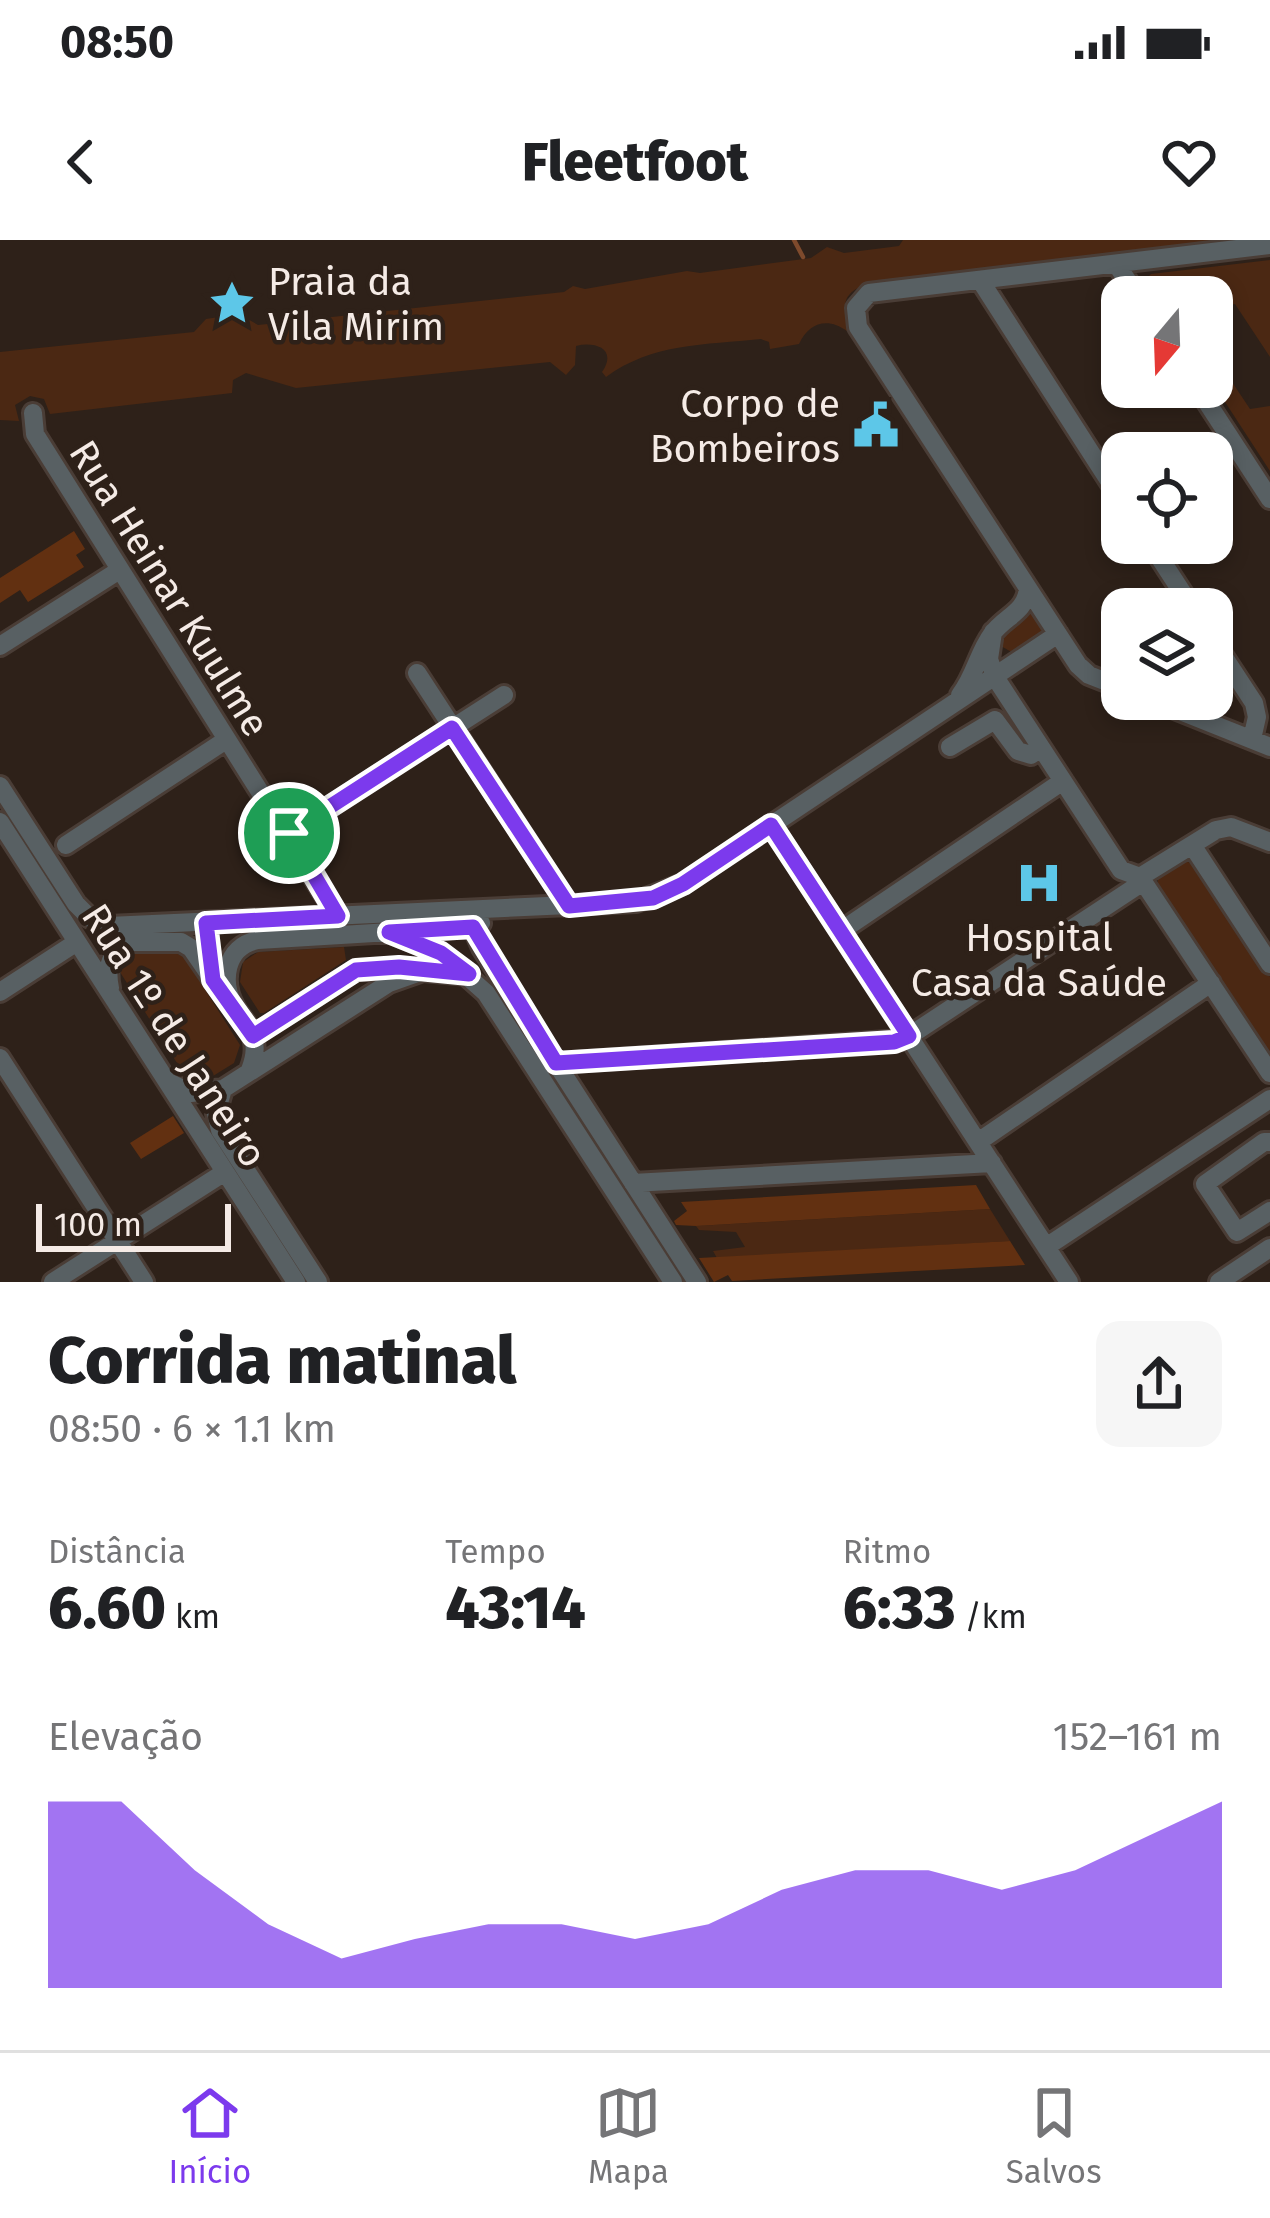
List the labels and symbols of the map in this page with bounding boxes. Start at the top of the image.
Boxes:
place label: Praia da Vila Mirim [268,259,444,350]
north arrow [1101,276,1233,408]
place icon: Praia da Vila Mirim [207,278,257,328]
place label: Corpo de Bombeiros [650,381,840,472]
public building icon: Corpo de Bombeiros [851,400,901,450]
street label: Rua Heinar Kuulme [60,432,279,745]
pin [238,782,340,884]
hospital icon: Hospital Casa da Saúde [1014,858,1064,908]
street label: Rua 1º de Janeiro [72,895,276,1176]
place label: Hospital Casa da Saúde [911,915,1167,1006]
scale bar [36,1198,231,1251]

